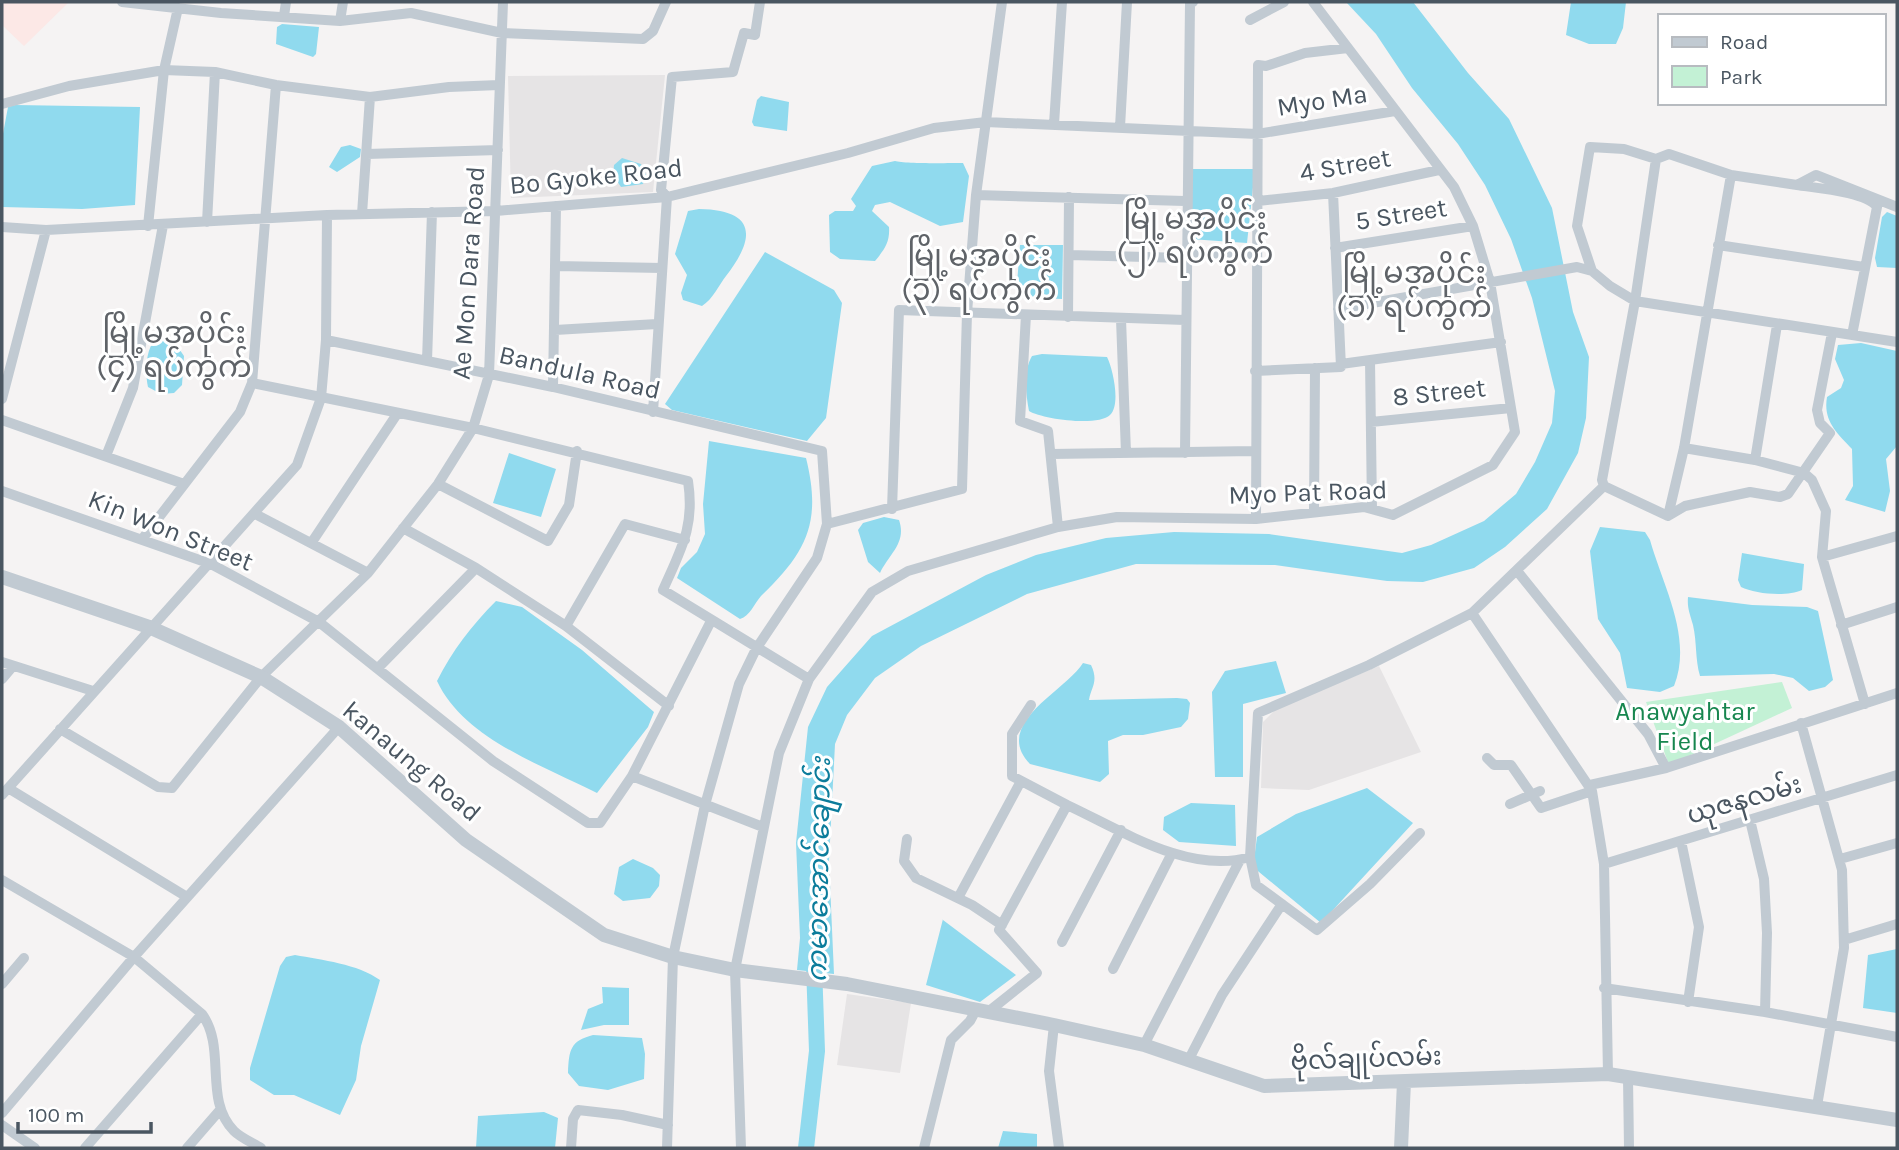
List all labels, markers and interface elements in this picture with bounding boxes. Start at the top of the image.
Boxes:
legend [1658,14,1885,105]
text: Road [1720,30,1768,54]
text: Park [1720,65,1763,89]
street label: Myo Ma [1275,78,1369,123]
street label: 4 Street [1297,142,1393,189]
street label: Bo Gyoke Road [508,152,684,201]
street label: Ae Mon Dara Road [446,165,491,381]
street label: 5 Street [1353,192,1449,237]
district label: မြို့မအပိုင်း (၂) ရပ်ကွက် [1116,197,1274,278]
district label: မြို့မအပိုင်း (၃) ရပ်ကွက် [901,234,1057,315]
district label: မြို့မအပိုင်း (၁) ရပ်ကွက် [1336,251,1492,332]
district label: မြို့မအပိုင်း (၄) ရပ်ကွက် [96,311,252,392]
street label: Bandula Road [496,339,664,406]
street label: 8 Street [1391,372,1487,413]
street label: Myo Pat Road [1228,474,1388,511]
street label: Kin Won Street [84,483,258,578]
street label: kanaung Road [336,695,487,828]
park label: Anawyahtar Field [1615,696,1755,757]
water label: ကမာအောင်ချောင်း [797,755,844,983]
street label: ယုဇနလမ်း [1683,766,1806,835]
street label: ဗိုလ်ချုပ်လမ်း [1290,1038,1442,1082]
scale bar [18,1090,150,1134]
text: 100 m [28,1103,85,1127]

